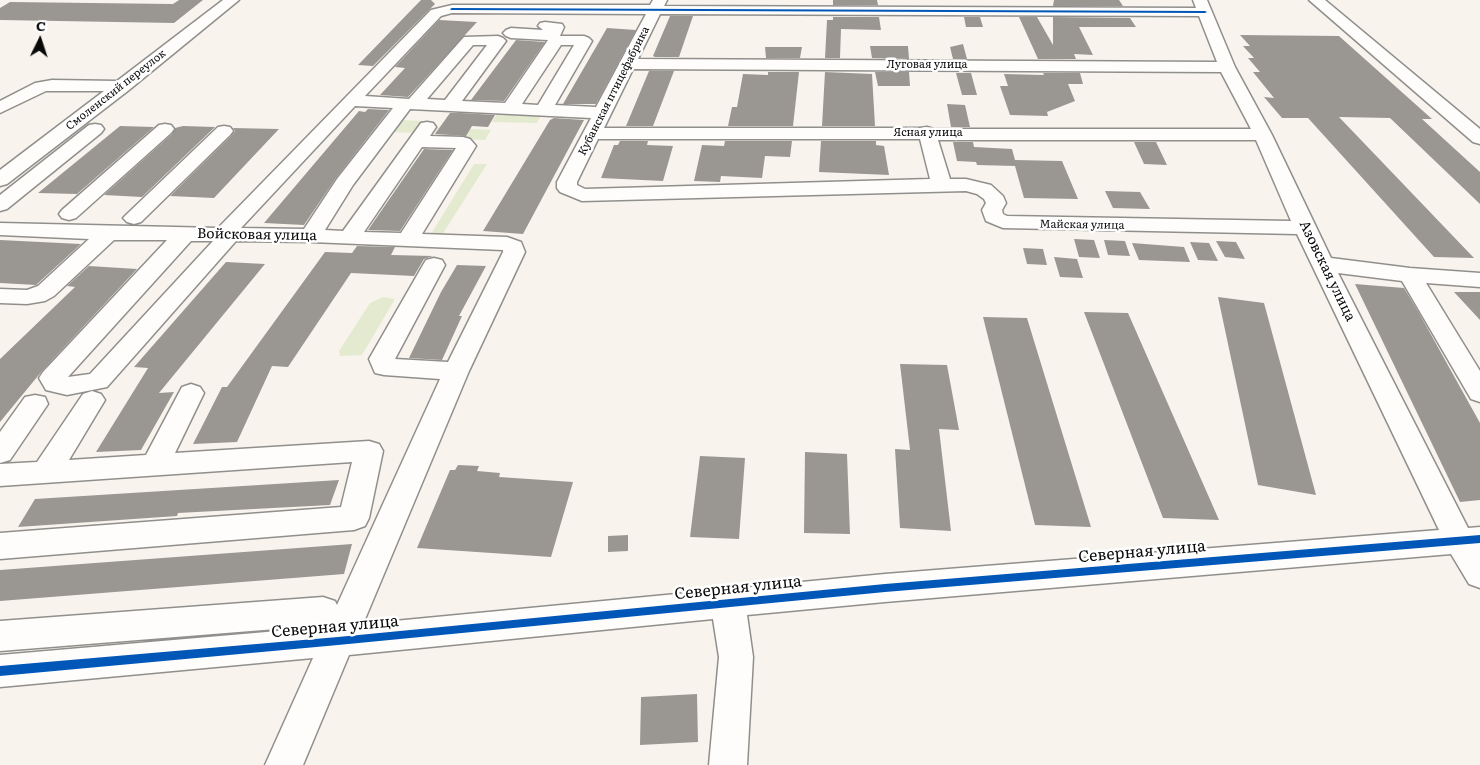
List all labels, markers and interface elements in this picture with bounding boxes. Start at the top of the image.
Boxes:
north arrow [15,15,65,65]
text: С [35,15,47,35]
street label: Кубанская птицефабрика [576,24,652,158]
street label: Смоленский переулок [63,47,169,133]
street label: Луговая улица [886,58,968,72]
street label: Ясная улица [893,126,963,140]
street label: Майская улица [1039,218,1125,232]
street label: Азовская улица [1295,218,1359,324]
street label: Войсковая улица [197,226,317,244]
street label: Северная улица [1078,537,1206,567]
street label: Северная улица [673,572,803,604]
street label: Северная улица [271,612,399,642]

